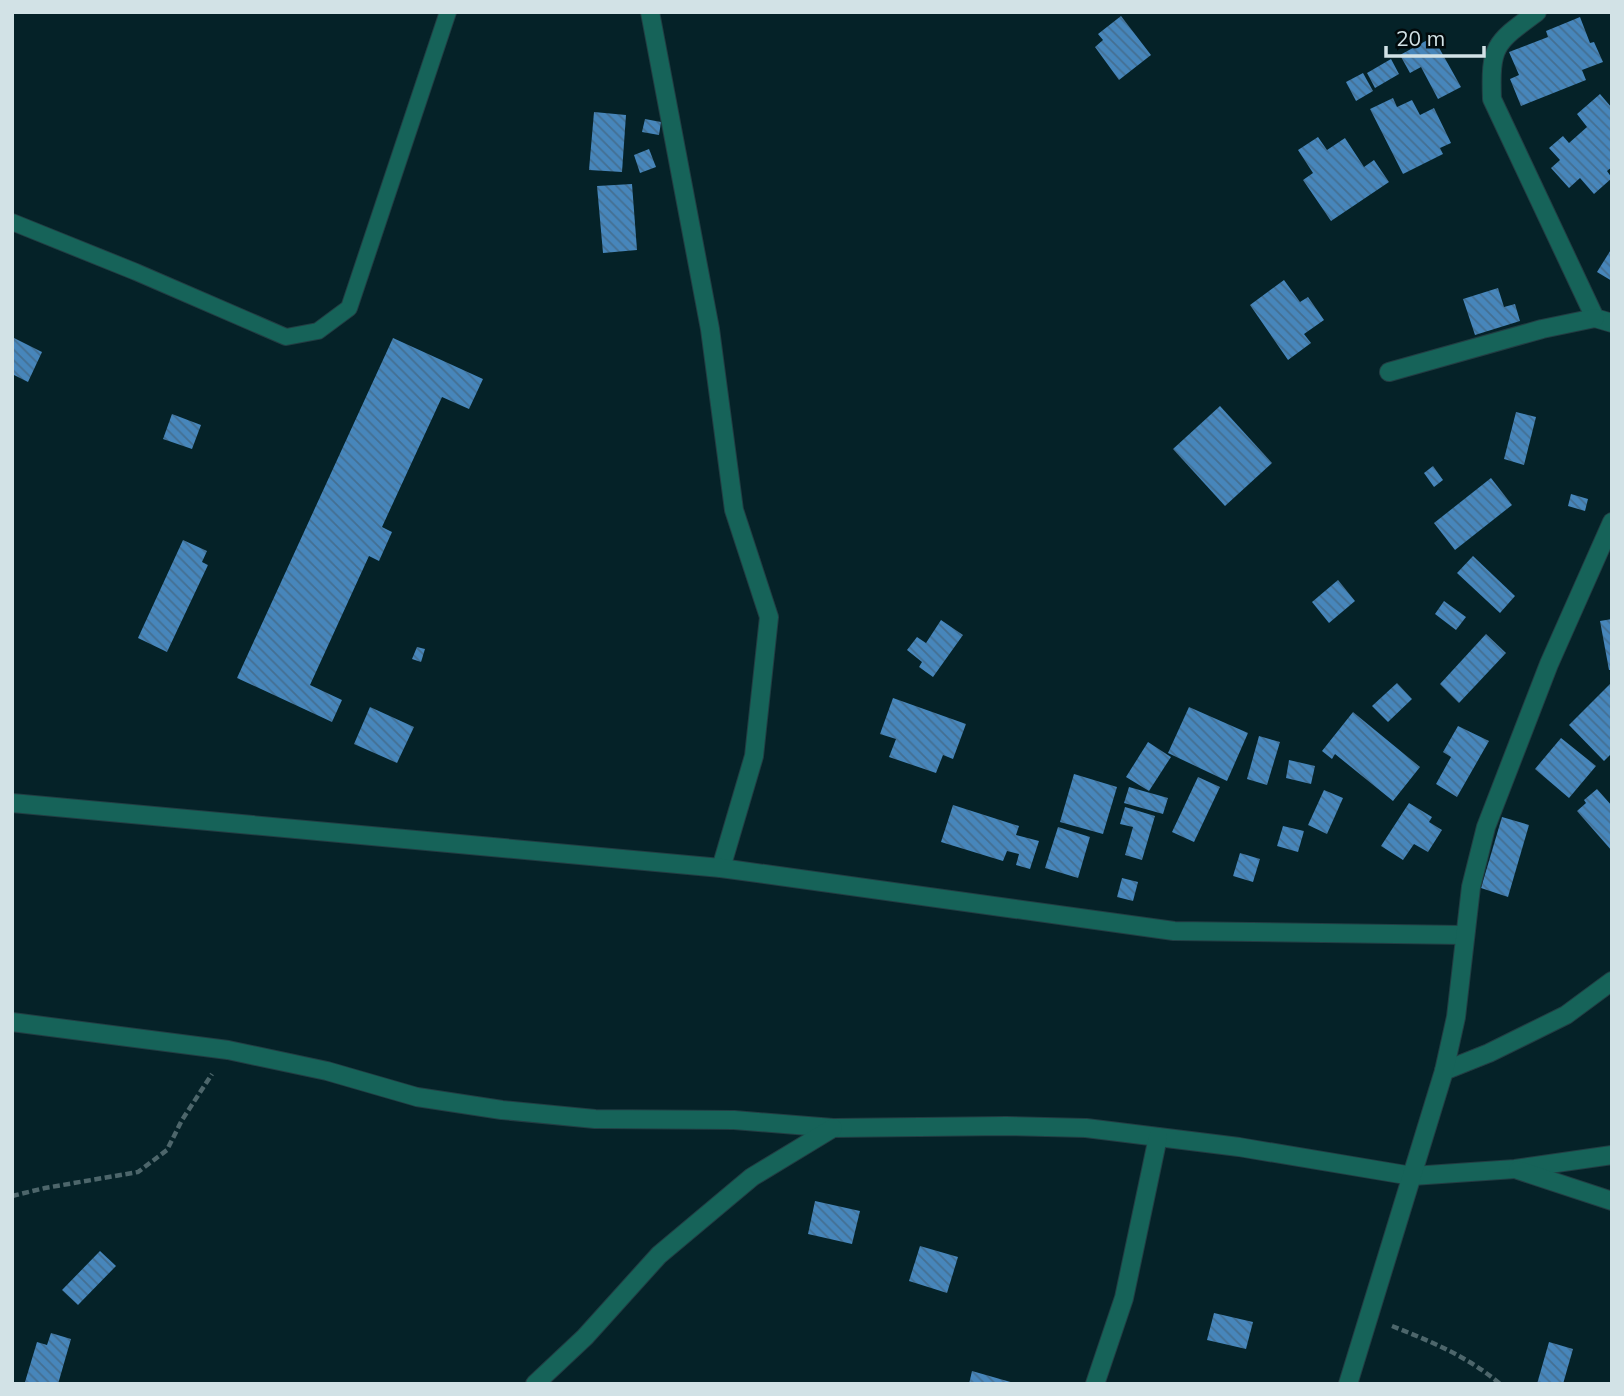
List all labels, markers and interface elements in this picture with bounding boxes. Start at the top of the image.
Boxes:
scale bar [1386,14,1484,58]
text: 20 m [1396,25,1445,51]

